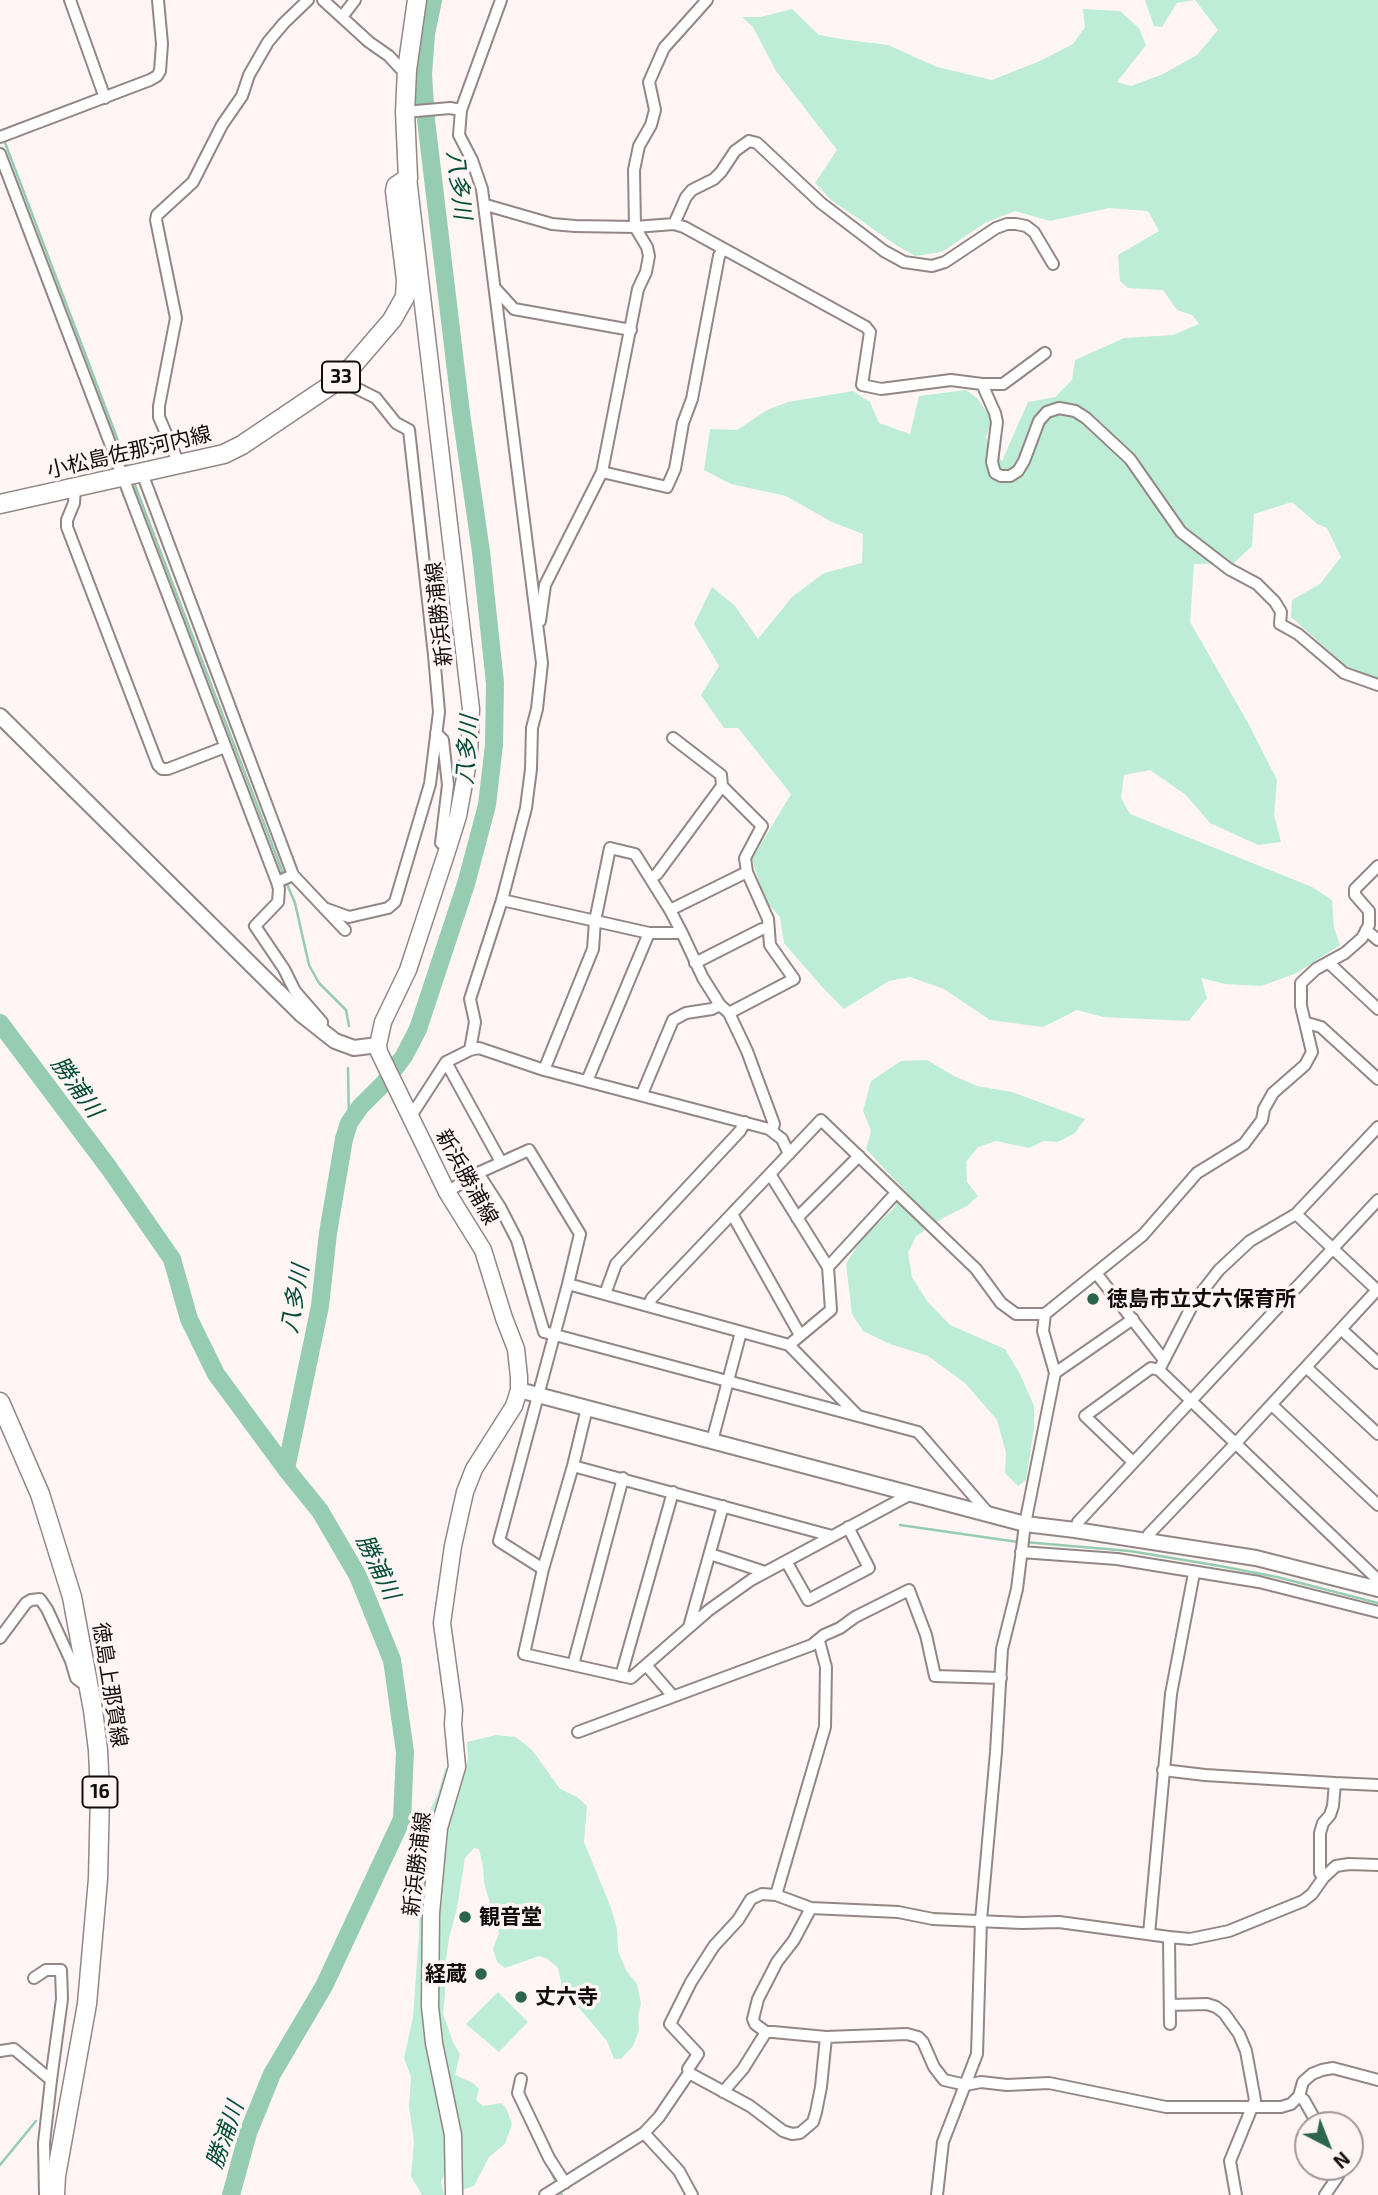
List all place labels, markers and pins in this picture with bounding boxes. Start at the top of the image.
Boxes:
place label: 徳島市立丈六保育所 [1107,1286,1296,1312]
marker: 徳島市立丈六保育所 [1085,1291,1101,1307]
place label: 観音堂 [479,1904,542,1930]
marker: 観音堂 [457,1909,473,1925]
place label: 経蔵 [425,1961,467,1987]
marker: 経蔵 [473,1966,489,1982]
place label: 丈六寺 [535,1984,598,2010]
marker: 丈六寺 [513,1989,529,2005]

